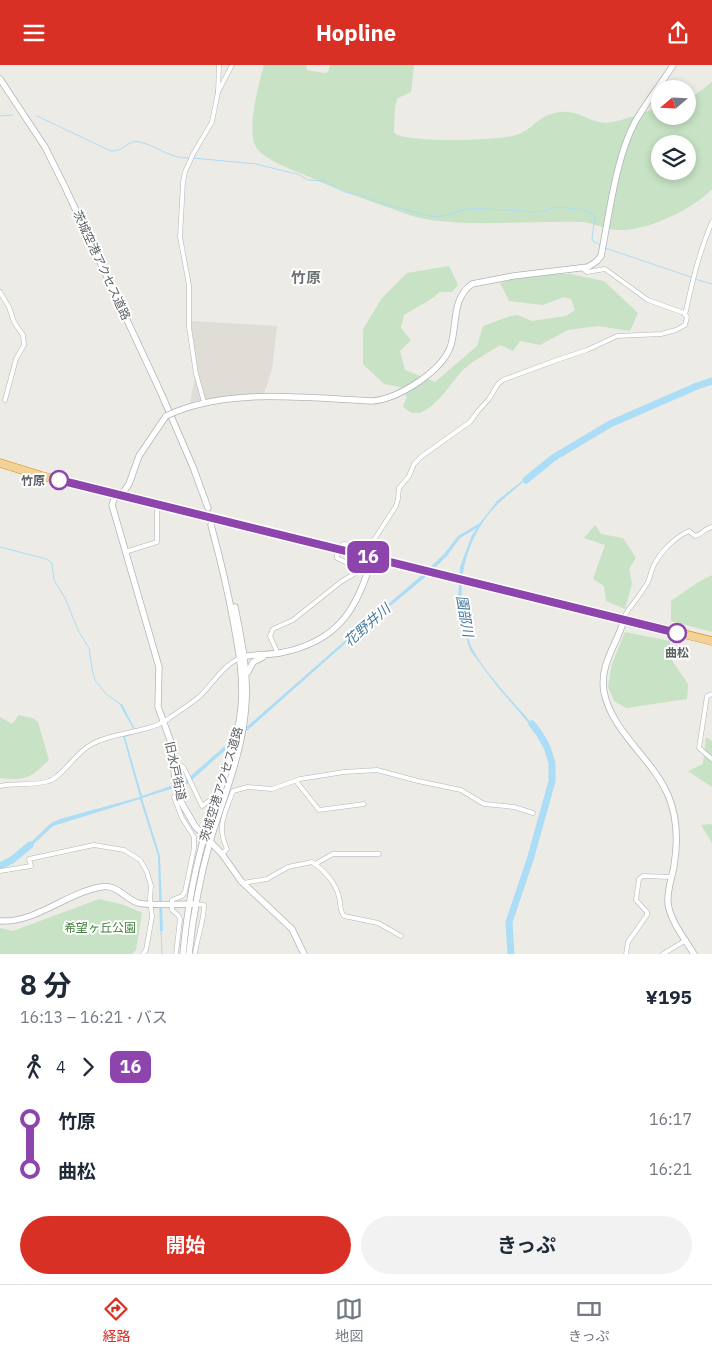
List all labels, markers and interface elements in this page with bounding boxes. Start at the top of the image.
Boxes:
text: Hopline [316,18,396,47]
icon: menu [20,19,48,47]
icon: share [664,19,692,47]
north arrow [651,80,696,125]
map controls [651,80,696,180]
button: layers [651,135,696,180]
street label: 茨城空港アクセス道路 [70,208,134,322]
district label: 竹原 [291,268,321,287]
marker: 竹原 [49,470,69,490]
place label: 竹原 [21,473,45,488]
line badge: 16 [346,541,390,573]
text: 16 [357,545,379,568]
water label: 園部川 [452,594,478,640]
water label: 花野井川 [340,599,396,650]
marker: 曲松 [667,623,687,643]
place label: 曲松 [665,645,689,660]
street label: 茨城空港アクセス道路 [196,725,246,843]
street label: 旧水戸街道 [162,740,190,802]
park label: 希望ヶ丘公園 [64,920,136,935]
text: 8 分 [20,966,71,1003]
text: ¥195 [645,985,692,1009]
text: 16:13 – 16:21 · バス [20,1007,168,1027]
icon: walk [20,1053,48,1081]
icon: forward [74,1053,102,1081]
text: 16 [120,1055,141,1078]
text: 4 [56,1057,66,1077]
text: 竹原 [58,1109,96,1133]
text: 16:17 [649,1109,692,1129]
text: 曲松 [58,1159,96,1183]
text: 16:21 [649,1159,692,1179]
button: 開始 [20,1216,351,1274]
button: きっぷ [361,1216,692,1274]
tab: 経路 [102,1295,130,1345]
tab: 地図 [335,1295,363,1345]
tab: きっぷ [568,1295,610,1345]

